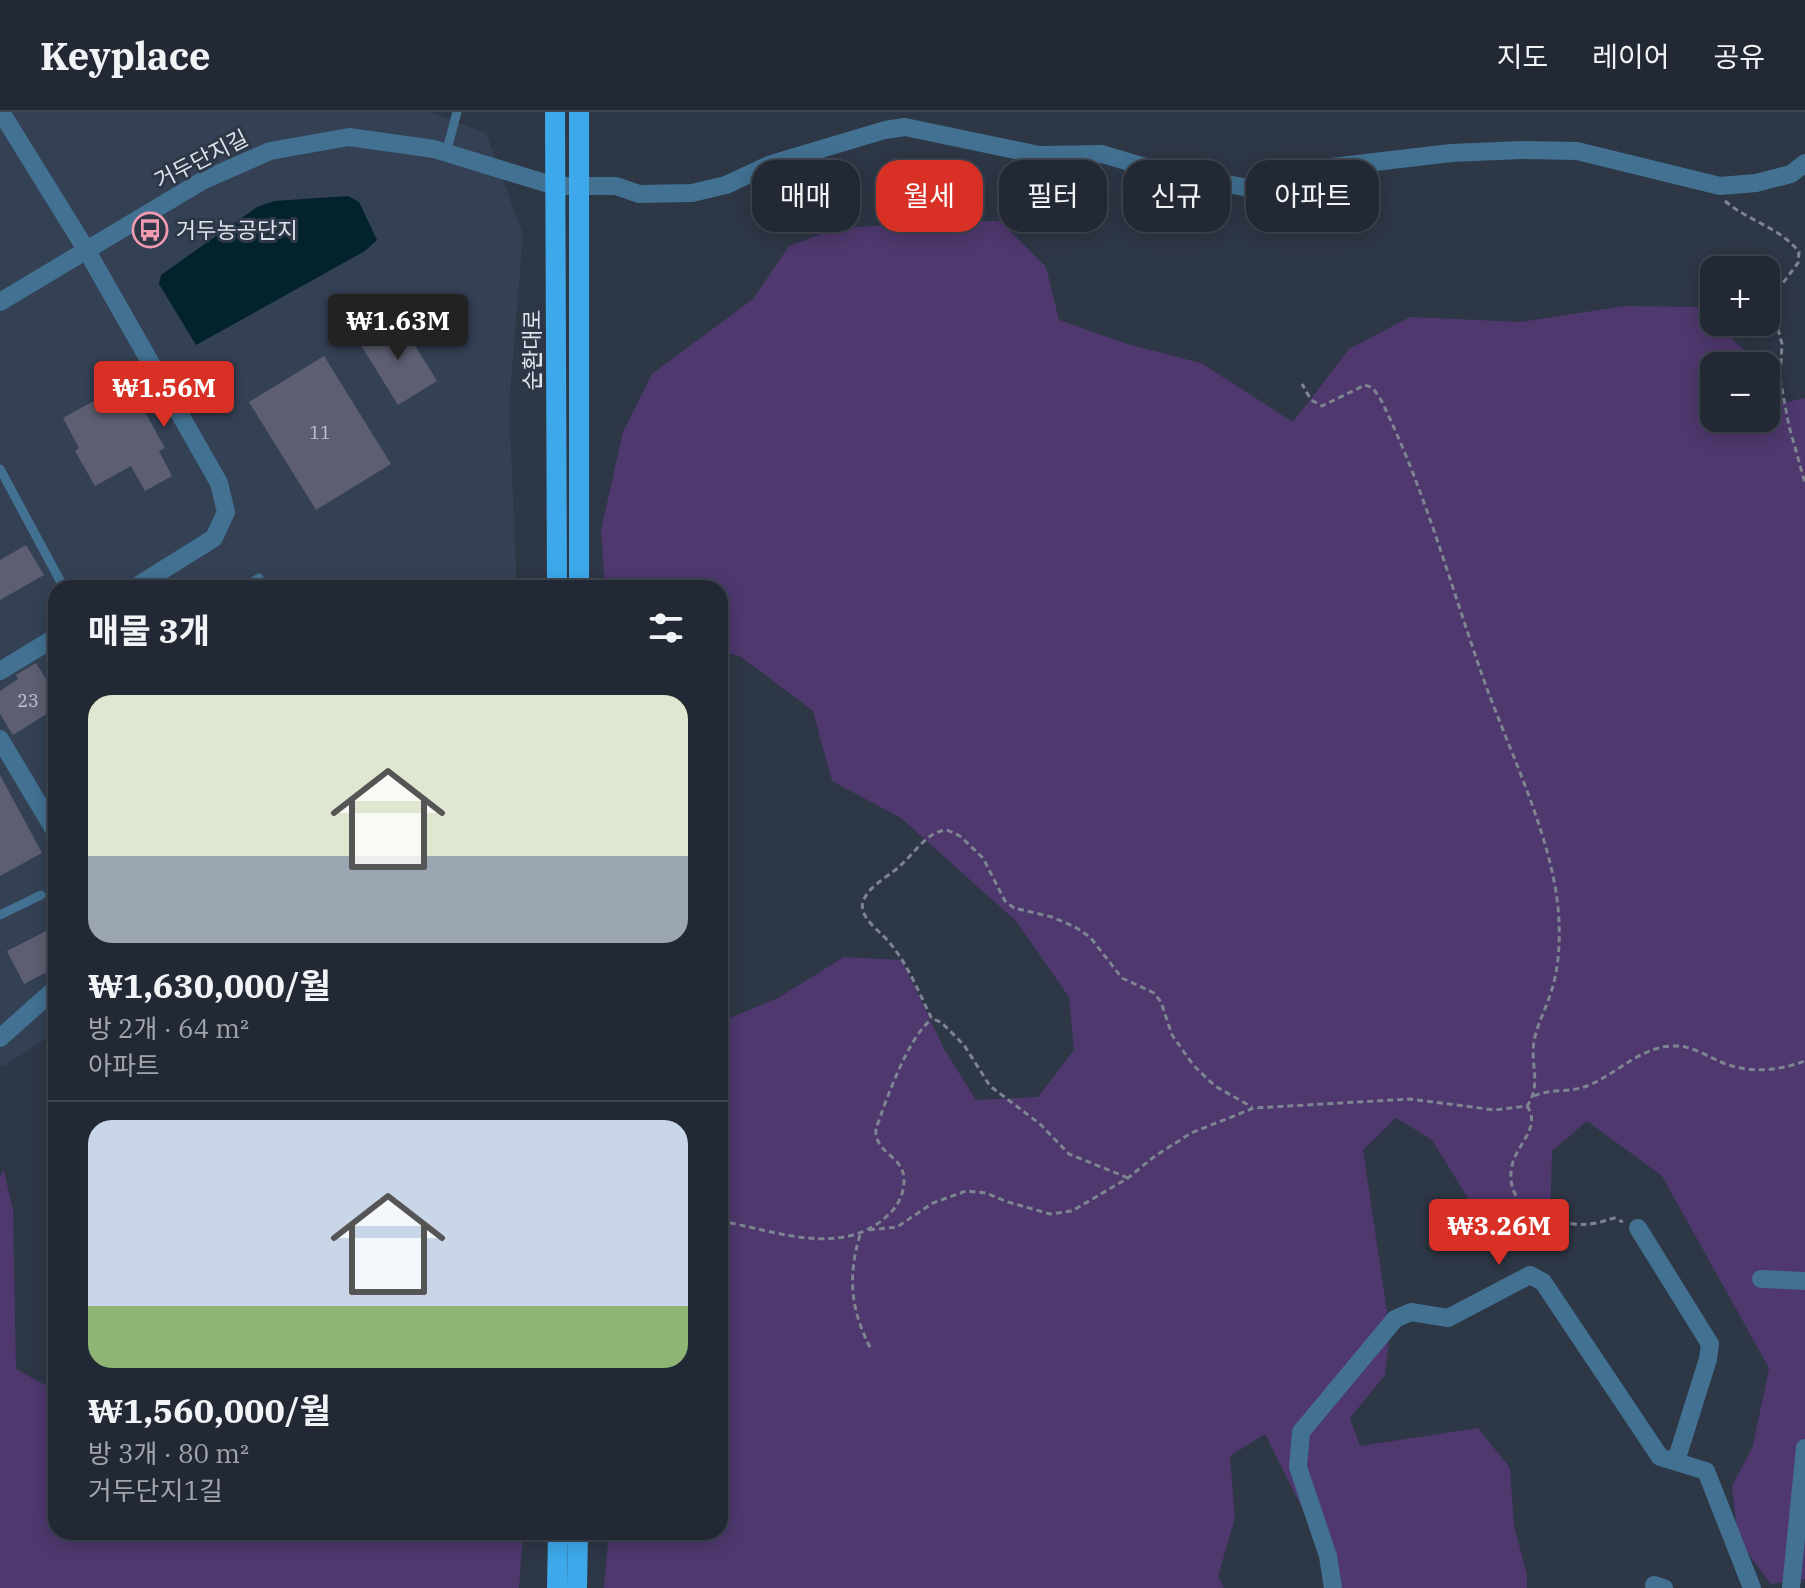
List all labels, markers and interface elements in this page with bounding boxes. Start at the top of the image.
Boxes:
text: Keyplace [40,31,210,80]
text: 지도 [1497,38,1548,75]
text: 레이어 [1592,38,1669,75]
text: 공유 [1713,38,1765,75]
street label: 거두단지길 [149,123,252,194]
chip: 매매 [752,160,860,232]
chip: 월세 [876,160,983,232]
chip: 필터 [999,160,1107,232]
chip: 신규 [1123,160,1230,232]
chip: 아파트 [1246,160,1379,232]
bus stop icon: 거두농공단지 [131,211,169,249]
place label: 거두농공단지 [176,215,297,244]
map controls [1700,256,1780,432]
button: + [1700,256,1780,336]
pin: ₩1.63M [333,294,463,362]
text: ₩1.63M [346,303,450,337]
street label: 순환대로 [517,310,546,390]
button: − [1700,352,1780,432]
pin: ₩1.56M [99,361,229,429]
text: ₩1.56M [112,370,216,404]
house number: 11 [309,421,331,444]
icon: filters [644,606,688,650]
text: 매물 3개 [88,608,210,652]
house number: 23 [17,689,39,712]
icon: home [316,747,460,891]
text: ₩1,630,000/월 [88,963,331,1007]
text: 방 2개 · 64 m² [88,1011,249,1045]
text: 아파트 [88,1048,160,1082]
icon: home [316,1172,460,1316]
pin: ₩3.26M [1434,1199,1564,1267]
text: ₩3.26M [1447,1208,1551,1242]
text: ₩1,560,000/월 [88,1388,331,1432]
text: 방 3개 · 80 m² [88,1436,249,1470]
text: 거두단지1길 [88,1473,223,1507]

